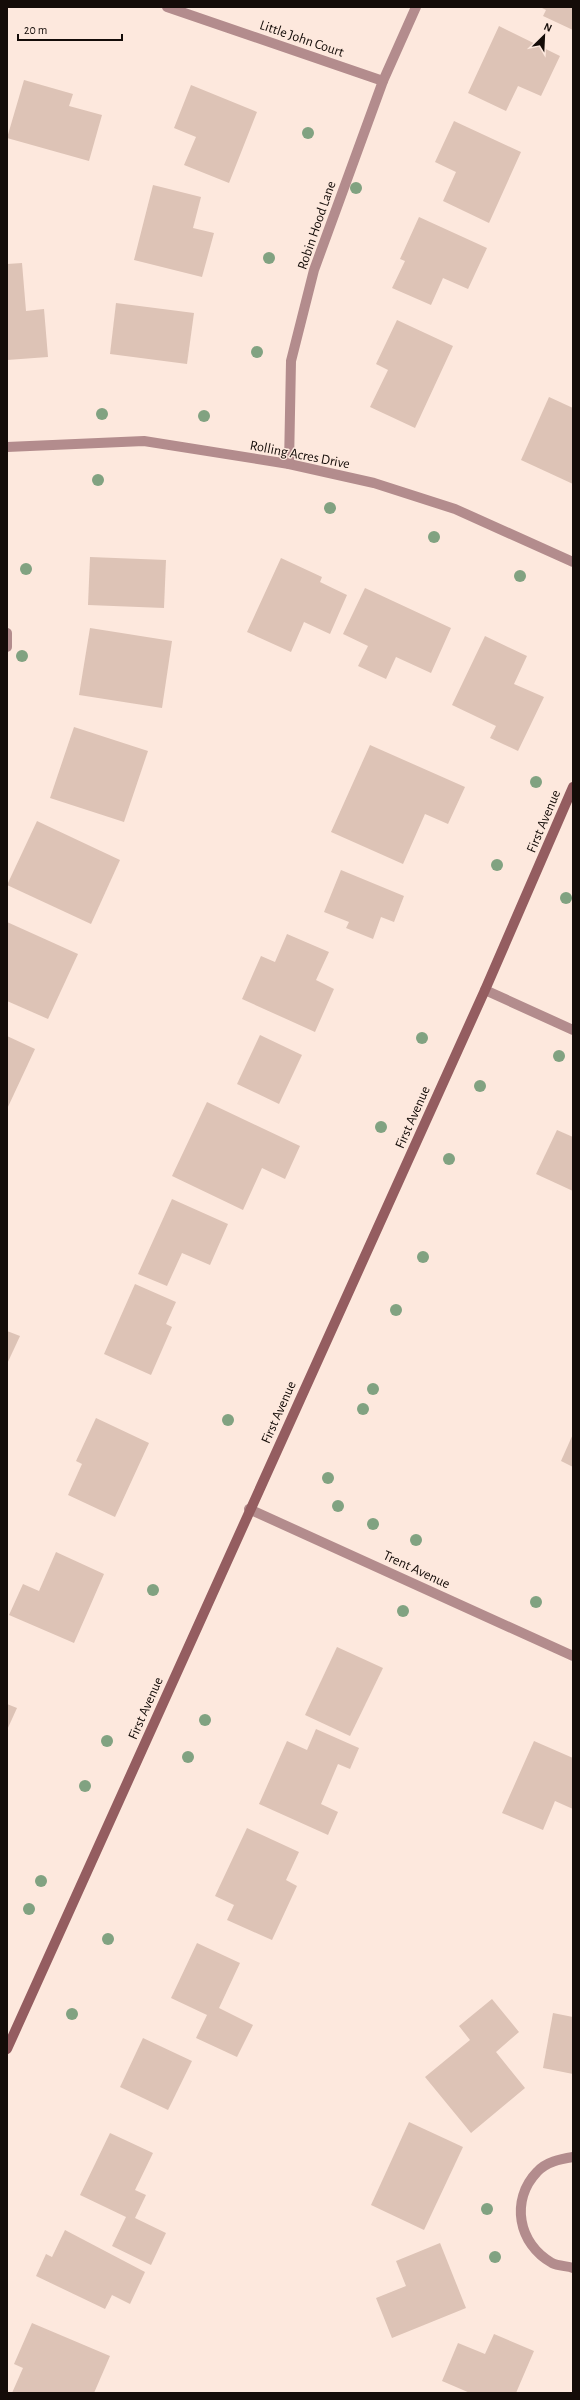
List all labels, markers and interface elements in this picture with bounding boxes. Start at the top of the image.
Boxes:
scale bar [18,16,122,42]
north arrow [524,16,564,56]
street label: Little John Court [258,18,346,60]
text: N [542,21,554,34]
text: 20 m [24,24,47,36]
street label: Robin Hood Lane [295,179,339,271]
street label: Rolling Acres Drive [249,438,351,472]
street label: First Avenue [524,788,563,855]
street label: First Avenue [393,1084,433,1151]
street label: First Avenue [259,1379,299,1446]
street label: Trent Avenue [381,1548,452,1591]
street label: First Avenue [126,1675,166,1742]

